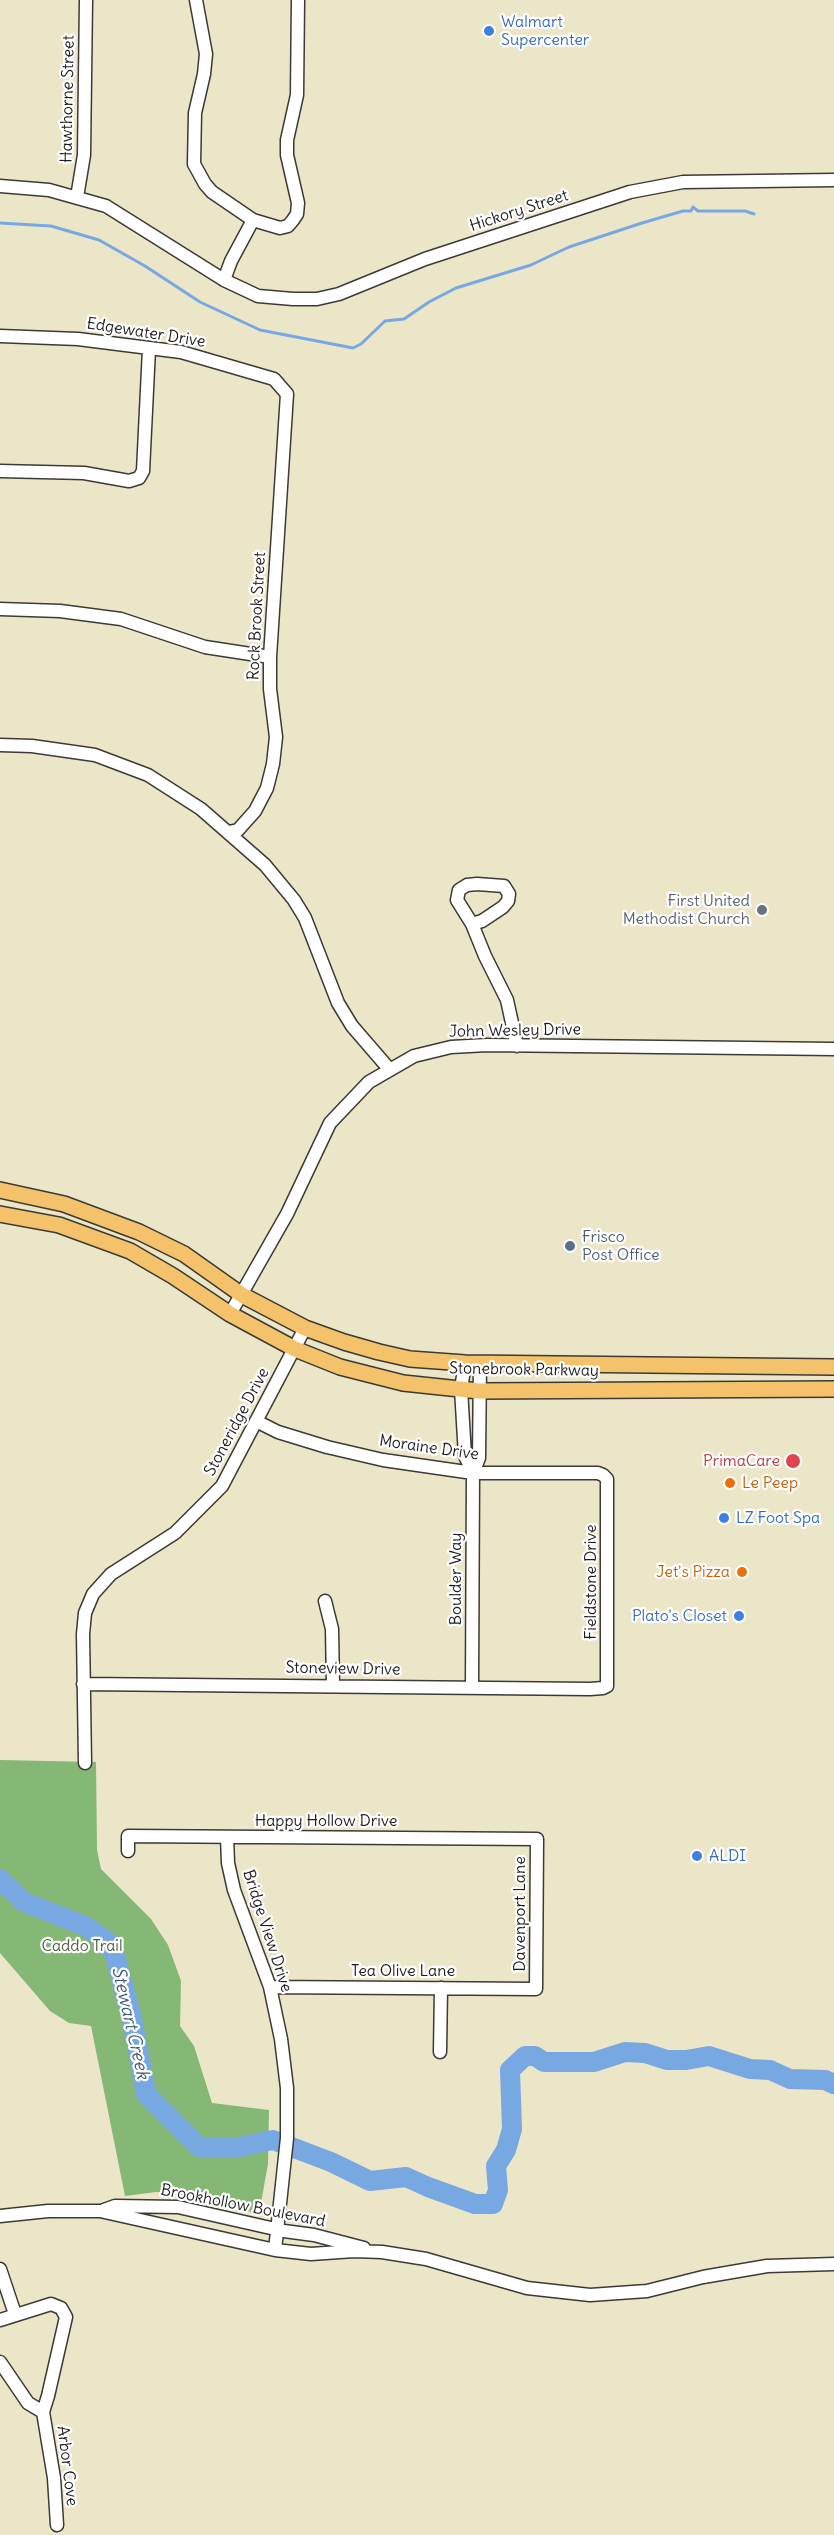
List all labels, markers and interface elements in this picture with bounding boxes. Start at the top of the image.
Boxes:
place label: Walmart Supercenter [501,12,589,50]
marker: Walmart Supercenter [482,24,496,38]
street label: Hawthorne Street [57,35,79,163]
street label: Hickory Street [467,186,571,236]
street label: Edgewater Drive [85,314,207,352]
street label: Rock Brook Street [244,551,270,681]
place label: First United Methodist Church [623,891,750,929]
marker: First United Methodist Church [755,903,769,917]
street label: John Wesley Drive [449,1020,581,1042]
place label: Frisco Post Office [582,1227,660,1265]
marker: Frisco Post Office [563,1239,577,1253]
street label: Stonebrook Parkway [449,1359,599,1381]
street label: Stoneridge Drive [200,1365,274,1479]
street label: Moraine Drive [378,1432,480,1464]
place label: PrimaCare [703,1451,780,1471]
marker: PrimaCare [784,1452,802,1470]
place label: Le Peep [742,1473,798,1493]
marker: Le Peep [723,1476,737,1490]
place label: LZ Foot Spa [736,1508,820,1528]
marker: LZ Foot Spa [717,1511,731,1525]
street label: Fieldstone Drive [581,1524,601,1640]
street label: Boulder Way [446,1533,466,1625]
place label: Jet's Pizza [656,1562,730,1582]
marker: Jet's Pizza [735,1565,749,1579]
place label: Plato's Closet [632,1606,727,1626]
marker: Plato's Closet [732,1609,746,1623]
street label: Stoneview Drive [285,1658,401,1680]
street label: Happy Hollow Drive [255,1811,397,1831]
place label: ALDI [709,1846,746,1866]
marker: ALDI [690,1849,704,1863]
street label: Davenport Lane [510,1856,530,1972]
street label: Bridge View Drive [238,1867,296,1995]
park label: Caddo Trail [41,1936,123,1956]
street label: Tea Olive Lane [351,1961,455,1981]
water label: Stewart Creek [107,1965,153,2081]
street label: Brookhollow Boulevard [159,2181,327,2231]
street label: Arbor Cove [53,2425,81,2507]

